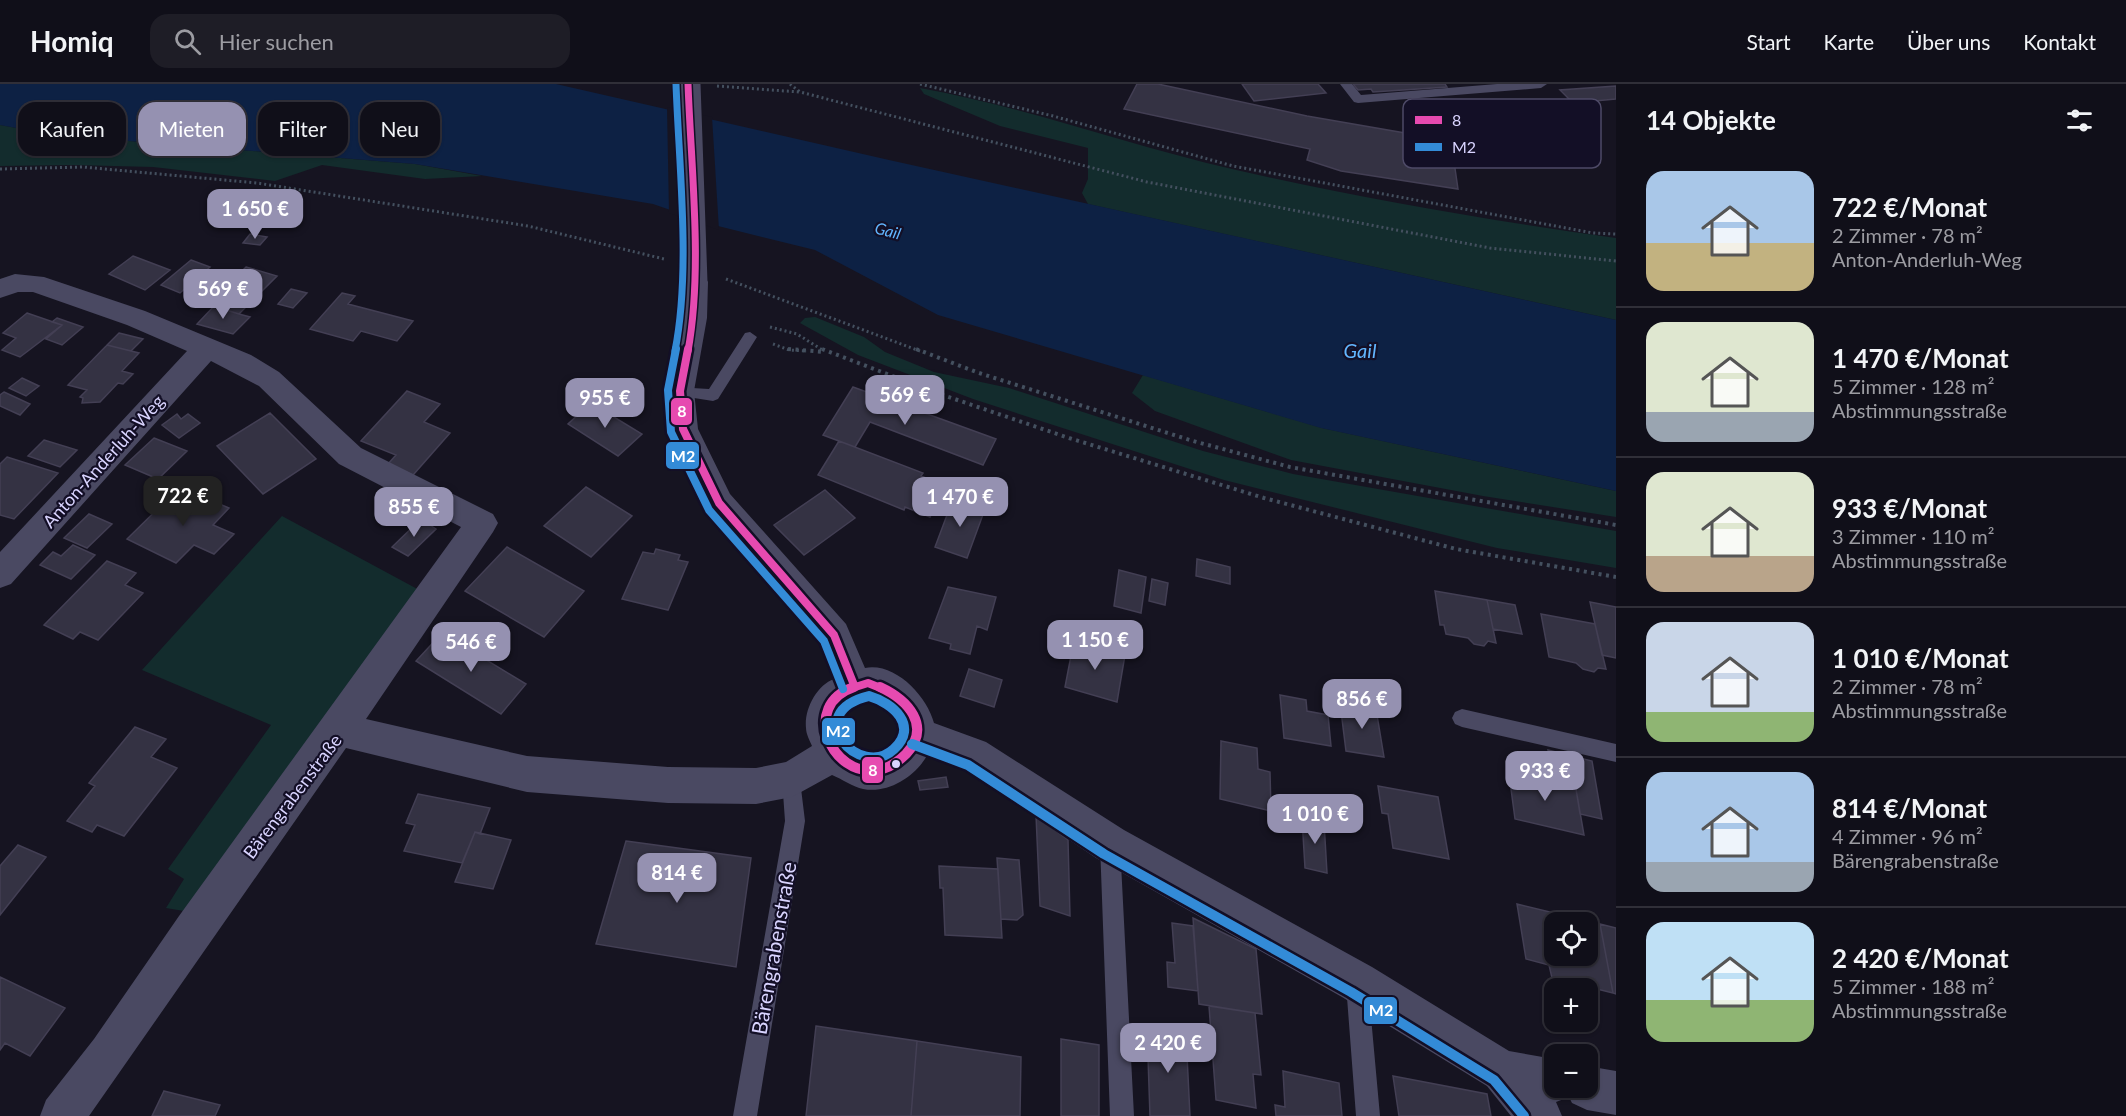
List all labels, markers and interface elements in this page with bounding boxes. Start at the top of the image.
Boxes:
search box [150,14,570,68]
text: Homiq [30,24,114,58]
icon: search [171,25,204,58]
text: Hier suchen [219,28,334,55]
text: Start [1746,29,1791,54]
text: Karte [1824,29,1874,54]
text: Über uns [1907,29,1990,54]
text: Kontakt [2023,29,2096,54]
legend [1403,99,1601,168]
chip: Kaufen [18,102,126,156]
chip: Mieten [138,102,246,156]
chip: Filter [258,102,348,156]
chip: Neu [360,102,440,156]
text: 14 Objekte [1646,104,1776,136]
icon: filters [2063,104,2096,137]
text: 8 [1452,110,1461,129]
text: M2 [1452,137,1476,156]
pin: 1 650 € [200,189,310,240]
text: 722 €/Monat [1832,191,1987,223]
icon: home [1694,195,1766,267]
text: 1 650 € [221,196,289,220]
water label: Gail [873,217,904,243]
text: 2 Zimmer · 78 m² [1832,223,1983,247]
text: Anton-Anderluh-Weg [1832,247,2022,271]
pin: 569 € [181,269,265,320]
text: 569 € [197,276,249,300]
water label: Gail [1344,338,1377,362]
text: 1 470 €/Monat [1832,342,2009,374]
icon: home [1694,346,1766,418]
text: 5 Zimmer · 128 m² [1832,374,1994,398]
pin: 569 € [863,375,947,426]
pin: 955 € [563,378,647,429]
text: 569 € [879,382,931,406]
text: 955 € [579,385,631,409]
street label: Anton-Anderluh-Weg [38,390,168,532]
line badge: 8 [670,397,693,426]
text: Abstimmungsstraße [1832,398,2007,422]
text: 8 [677,401,687,420]
line badge: M2 [665,441,700,470]
text: M2 [671,446,695,465]
pin: 722 € [141,476,225,527]
pin: 1 470 € [905,477,1015,528]
text: 722 € [157,483,209,507]
text: 1 470 € [926,484,994,508]
pin: 855 € [372,487,456,538]
text: 933 €/Monat [1832,492,1987,524]
text: 855 € [388,494,440,518]
icon: home [1694,496,1766,568]
text: 3 Zimmer · 110 m² [1832,524,1994,548]
text: Abstimmungsstraße [1832,548,2007,572]
pin: 1 150 € [1040,620,1150,671]
pin: 546 € [429,622,513,673]
text: 1 150 € [1061,627,1129,651]
text: 546 € [445,629,497,653]
text: 1 010 €/Monat [1832,642,2009,674]
icon: home [1694,646,1766,718]
text: 2 Zimmer · 78 m² [1832,674,1983,698]
pin: 856 € [1320,679,1404,730]
text: 856 € [1336,686,1388,710]
text: Abstimmungsstraße [1832,698,2007,722]
line badge: M2 [821,717,856,746]
text: M2 [826,721,850,740]
street label: Bärengrabenstraße [238,729,346,863]
pin: 933 € [1503,751,1587,802]
line badge: 8 [861,756,884,784]
unlabelled marker [890,758,902,770]
text: 933 € [1519,758,1571,782]
text: 8 [868,760,878,779]
text: 814 €/Monat [1832,792,1987,824]
pin: 1 010 € [1260,794,1370,845]
icon: home [1694,796,1766,868]
text: 1 010 € [1281,801,1349,825]
text: 4 Zimmer · 96 m² [1832,824,1983,848]
text: Bärengrabenstraße [1832,848,1999,872]
pin: 814 € [635,853,719,904]
text: 814 € [651,860,703,884]
street label: Bärengrabenstraße [745,860,801,1036]
map controls [1544,912,1598,1098]
button: locate [1544,912,1598,966]
text: 2 420 €/Monat [1832,942,2009,974]
icon: home [1694,946,1766,1018]
text: 5 Zimmer · 188 m² [1832,974,1994,998]
button: + [1544,978,1598,1032]
line badge: M2 [1363,996,1398,1025]
text: Abstimmungsstraße [1832,998,2007,1022]
text: M2 [1369,1000,1393,1019]
pin: 2 420 € [1113,1023,1223,1074]
text: 2 420 € [1134,1030,1202,1054]
button: − [1544,1044,1598,1098]

